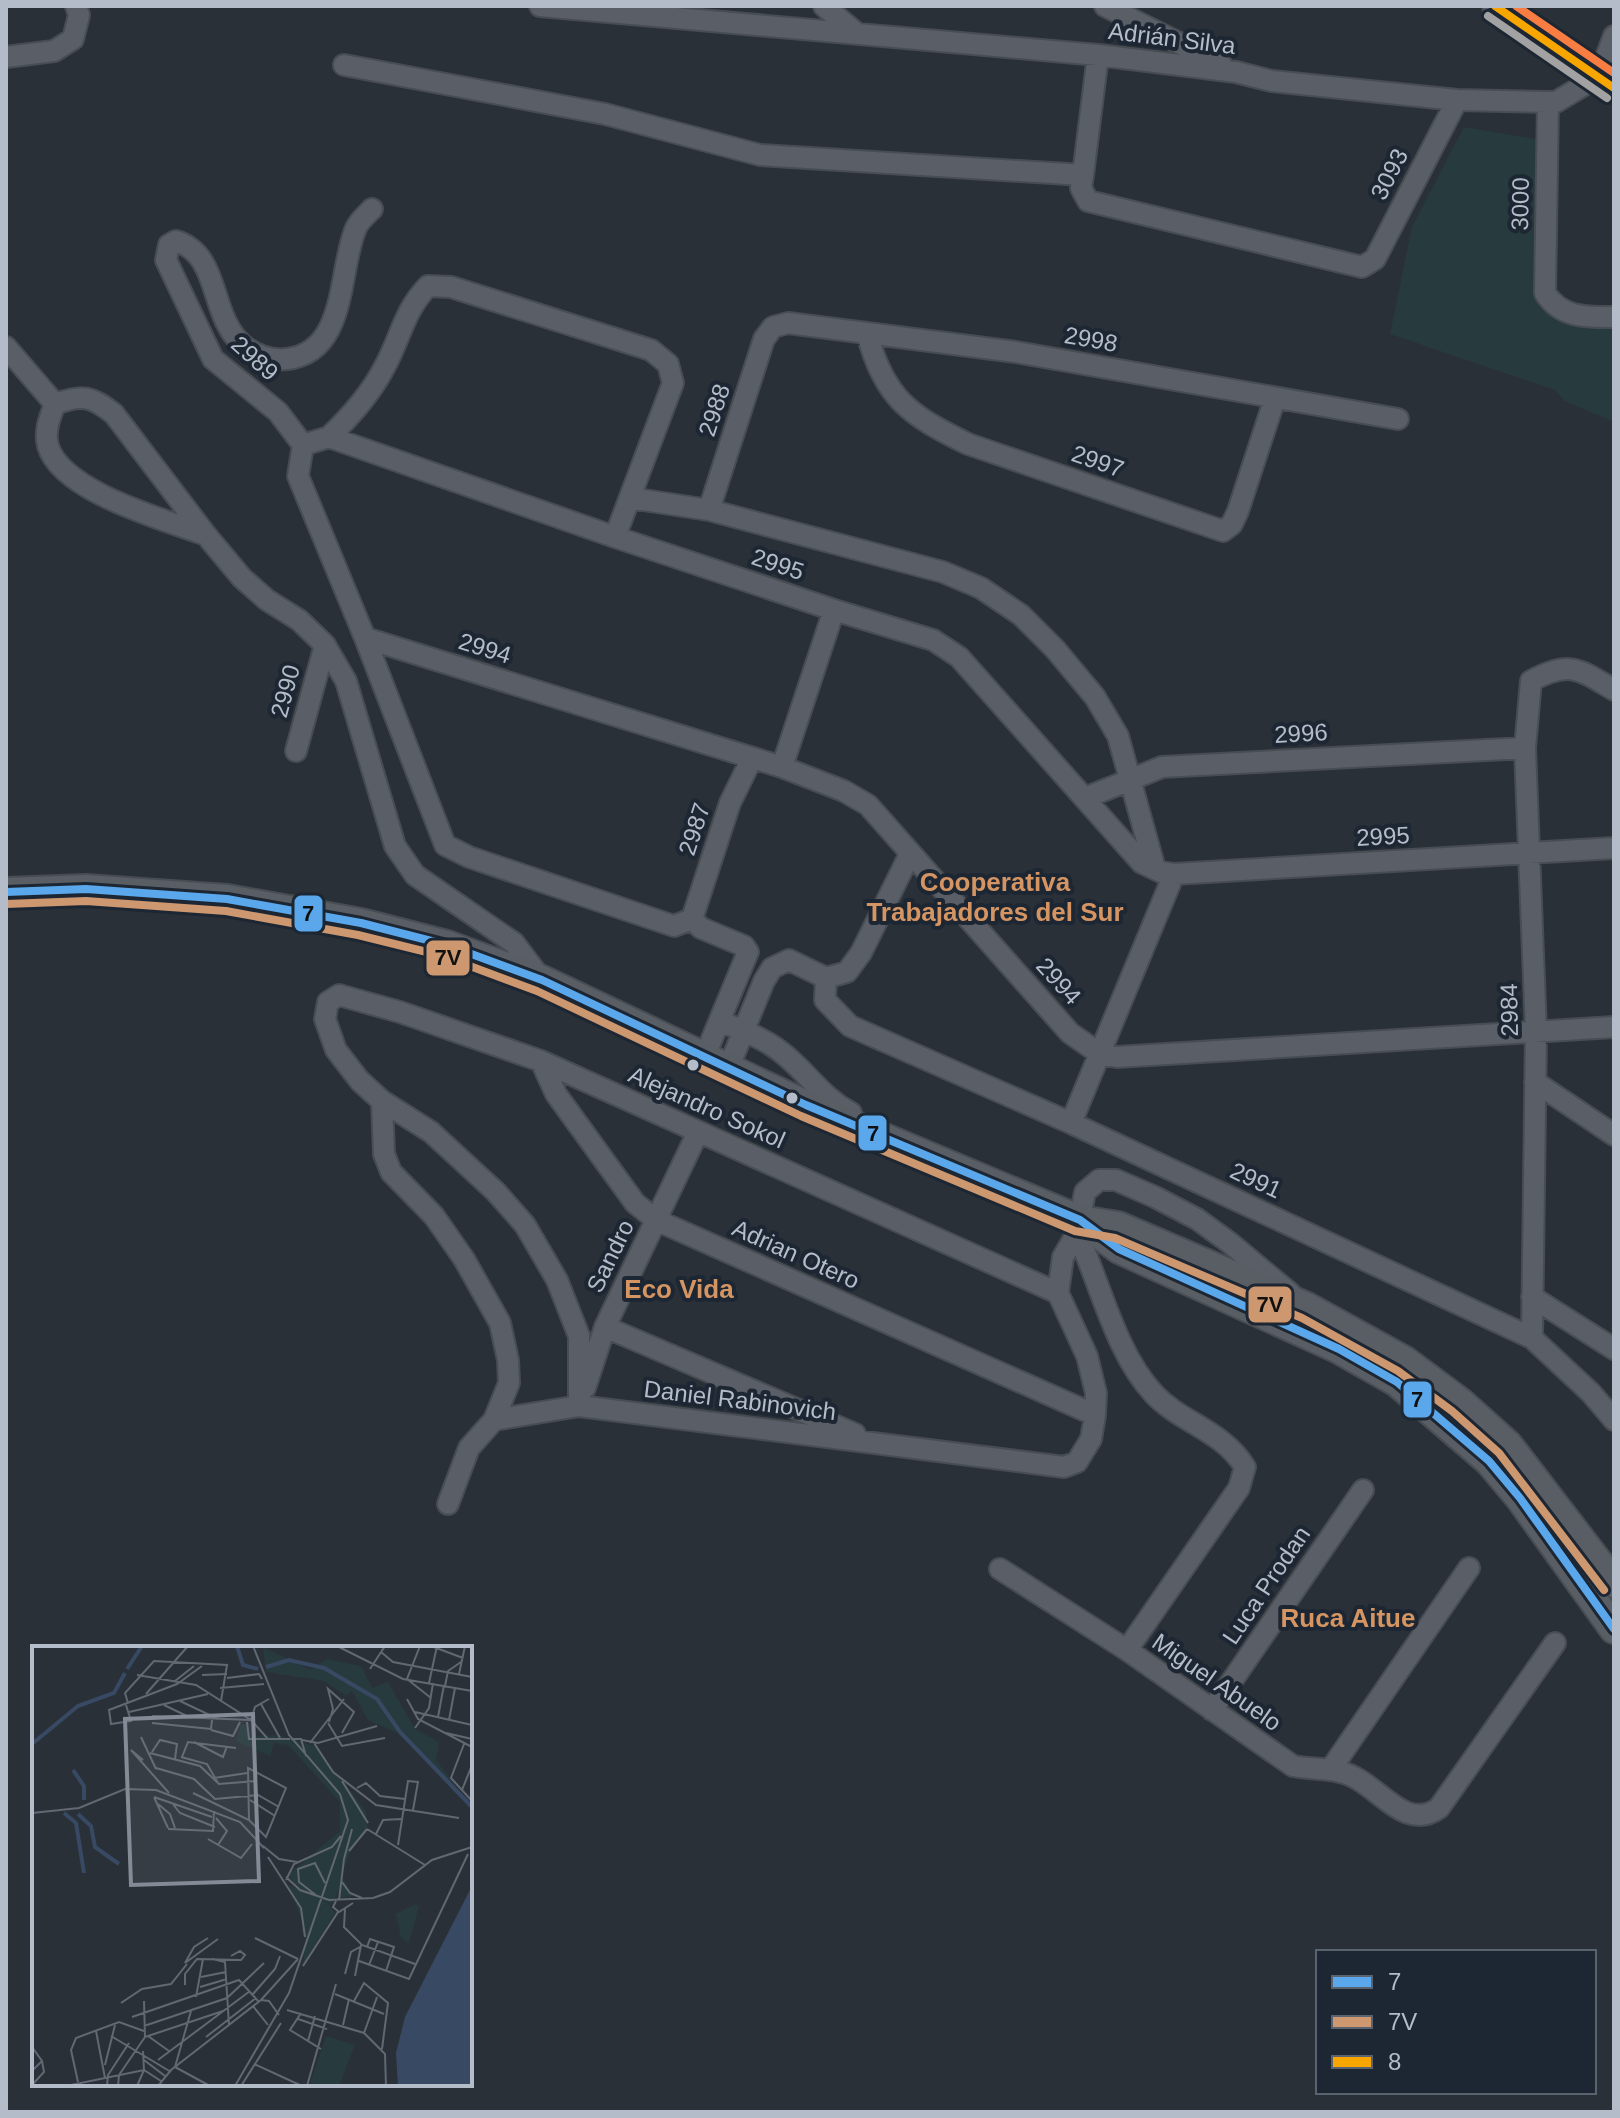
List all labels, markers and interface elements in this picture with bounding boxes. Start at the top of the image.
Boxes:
street label: Adrián Silva [1107,17,1238,59]
street label: 3093 [1365,144,1413,204]
street label: 3000 [1506,177,1534,231]
street label: 2998 [1062,321,1120,357]
street label: 2989 [226,330,284,386]
street label: 2988 [693,380,735,440]
street label: 2997 [1068,440,1128,482]
street label: 2995 [748,543,808,585]
street label: 2994 [456,627,514,669]
street label: 2990 [265,662,305,720]
street label: 2996 [1274,718,1328,748]
street label: 2987 [673,799,715,859]
street label: 2995 [1356,821,1410,851]
district label: Cooperativa Trabajadores del Sur [866,867,1124,927]
line badge: 7 [293,894,324,933]
text: 7 [302,901,314,926]
line badge: 7V [425,939,471,977]
text: 7V [435,945,462,970]
street label: 2994 [1031,952,1087,1010]
street label: 2984 [1495,983,1523,1037]
unlabelled marker [685,1057,701,1073]
street label: Alejandro Sokol [625,1060,789,1154]
unlabelled marker [784,1090,800,1106]
line badge: 7 [857,1114,888,1152]
text: 7 [867,1121,879,1146]
street label: 2991 [1226,1156,1286,1204]
street label: Adrian Otero [728,1214,864,1294]
street label: Sandro [581,1215,639,1297]
district label: Eco Vida [624,1274,734,1304]
line badge: 7V [1247,1285,1293,1324]
text: 7V [1257,1292,1284,1317]
street label: Daniel Rabinovich [642,1375,838,1425]
line badge: 7 [1402,1380,1433,1419]
text: 7 [1411,1387,1423,1412]
street label: Luca Prodan [1217,1521,1315,1649]
district label: Ruca Aitue [1281,1603,1415,1633]
street label: Miguel Abuelo [1148,1628,1286,1736]
inset map [32,1646,472,2086]
legend [1316,1950,1596,2094]
text: 7 [1388,1968,1401,1995]
text: 7V [1388,2008,1417,2035]
text: 8 [1388,2048,1401,2075]

